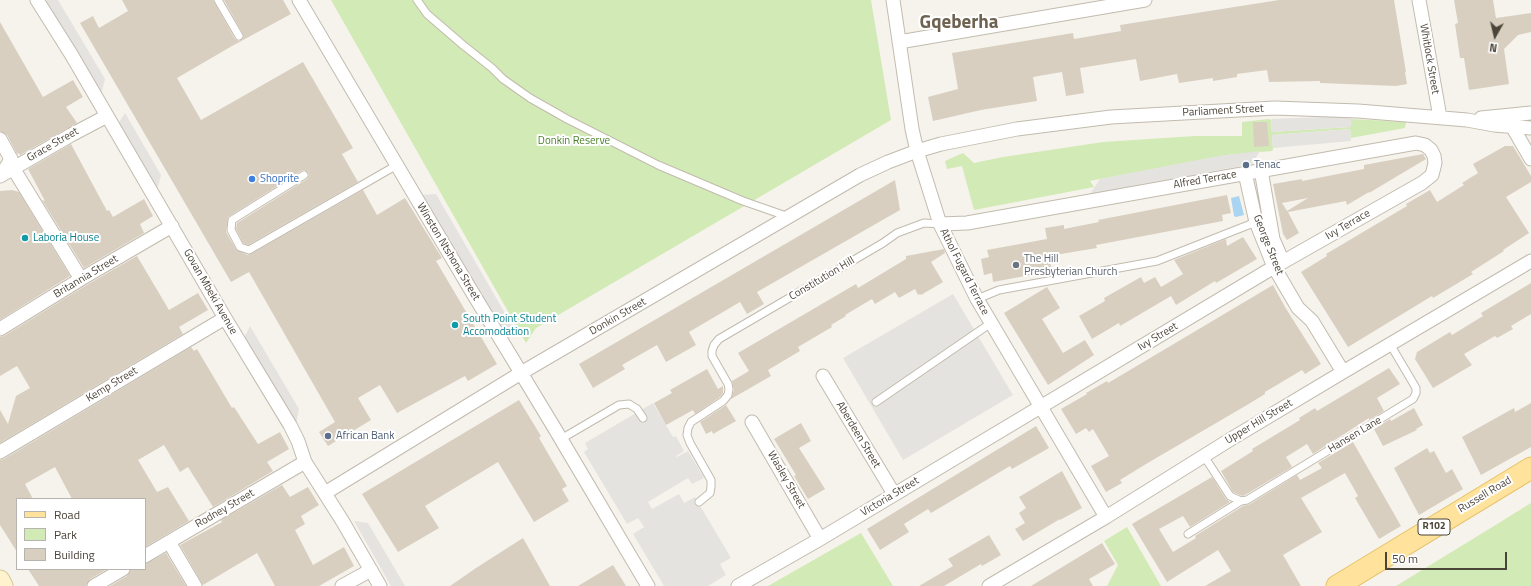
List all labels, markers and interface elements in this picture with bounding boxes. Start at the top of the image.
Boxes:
district label: Gqeberha [920,12,998,34]
north arrow [1475,16,1515,56]
street label: Whitlock Street [1416,23,1442,95]
text: N [1488,39,1498,56]
street label: Parliament Street [1182,102,1264,120]
street label: Grace Street [25,125,81,165]
park label: Donkin Reserve [538,134,610,148]
place label: Tenac [1254,158,1281,172]
marker: Tenac [1241,160,1251,170]
street label: Alfred Terrace [1172,168,1238,192]
place label: Shoprite [260,172,299,186]
marker: Shoprite [247,174,257,184]
street label: Winston Ntshona Street [414,201,482,303]
street label: Ivy Terrace [1323,207,1373,243]
street label: George Street [1250,213,1286,277]
street label: Athol Fugard Terrace [937,227,991,317]
place label: Laboria House [33,231,99,245]
marker: Laboria House [20,233,30,243]
street label: Govan Mbeki Avenue [180,247,240,337]
place label: The Hill Presbyterian Church [1024,252,1117,278]
street label: Britannia Street [51,253,121,301]
street label: Constitution Hill [787,254,857,304]
marker: The Hill Presbyterian Church [1011,260,1021,270]
street label: Donkin Street [587,295,649,339]
place label: South Point Student Accomodation [463,312,556,338]
marker: South Point Student Accomodation [450,320,460,330]
street label: Ivy Street [1136,320,1180,354]
street label: Kemp Street [84,365,140,405]
street label: Upper Hill Street [1223,397,1295,447]
street label: Aberdeen Street [833,399,883,471]
street label: Hansen Lane [1326,414,1384,456]
place label: African Bank [336,429,394,443]
marker: African Bank [323,431,333,441]
street label: Wasley Street [764,449,808,511]
street label: Victoria Street [858,474,922,520]
street label: Russell Road [1456,474,1514,516]
street label: Rodney Street [193,487,257,531]
legend [16,498,146,570]
text: Road [54,505,80,524]
road number: R102 [1418,519,1450,535]
text: Park [54,525,77,544]
scale bar [1387,544,1509,570]
text: Building [54,545,95,564]
text: 50 m [1392,549,1418,568]

